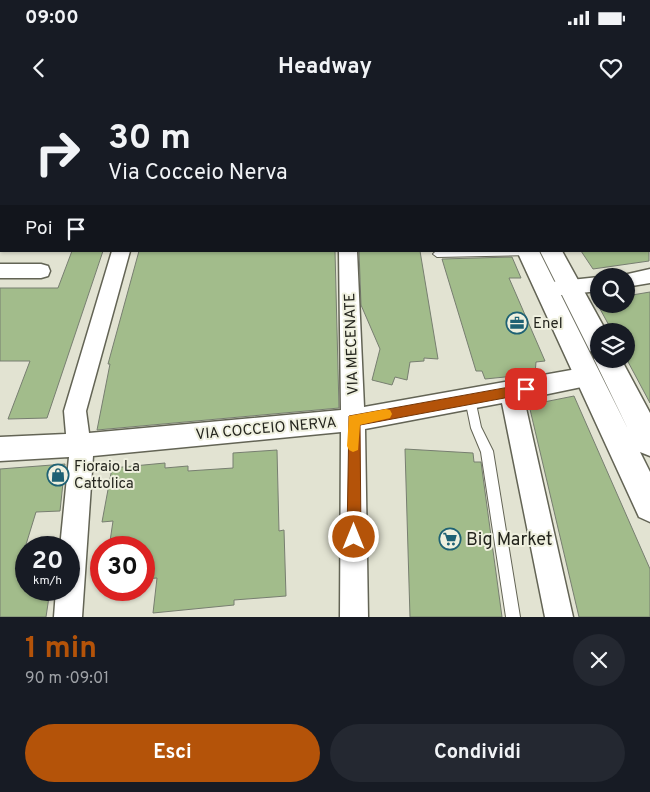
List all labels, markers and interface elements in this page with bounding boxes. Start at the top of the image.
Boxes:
text: 09:00 [25,6,79,30]
icon: back [25,54,53,82]
text: Headway [278,54,372,81]
icon: heart [597,54,625,82]
text: 30 m [108,117,191,161]
icon: right [25,120,90,185]
text: Via Cocceio Nerva [108,160,288,187]
icon: arrive [62,215,90,243]
text: Poi [25,217,52,241]
map controls [590,268,635,368]
button: search [590,268,635,313]
street label: VIA MECENATE [341,293,364,395]
office icon: Enel [505,311,529,335]
place label: Enel [533,315,563,334]
button: layers [590,323,635,368]
pin [505,368,547,410]
icon: arrive [512,375,540,403]
street label: VIA COCCEIO NERVA [195,414,337,445]
place label: Fioraio La Cattolica [74,458,140,494]
shop icon: Fioraio La Cattolica [46,463,70,487]
position arrow [327,510,379,562]
supermarket icon: Big Market [438,527,462,551]
place label: Big Market [466,529,553,552]
speed limit sign: 30 [90,536,155,601]
text: 20 [32,546,63,578]
text: km/h [33,573,62,589]
text: 1 min [25,631,97,668]
button: close [573,634,625,686]
text: 90 m · 09:01 [25,669,109,689]
button: Esci [25,724,320,782]
button: Condividi [330,724,625,782]

